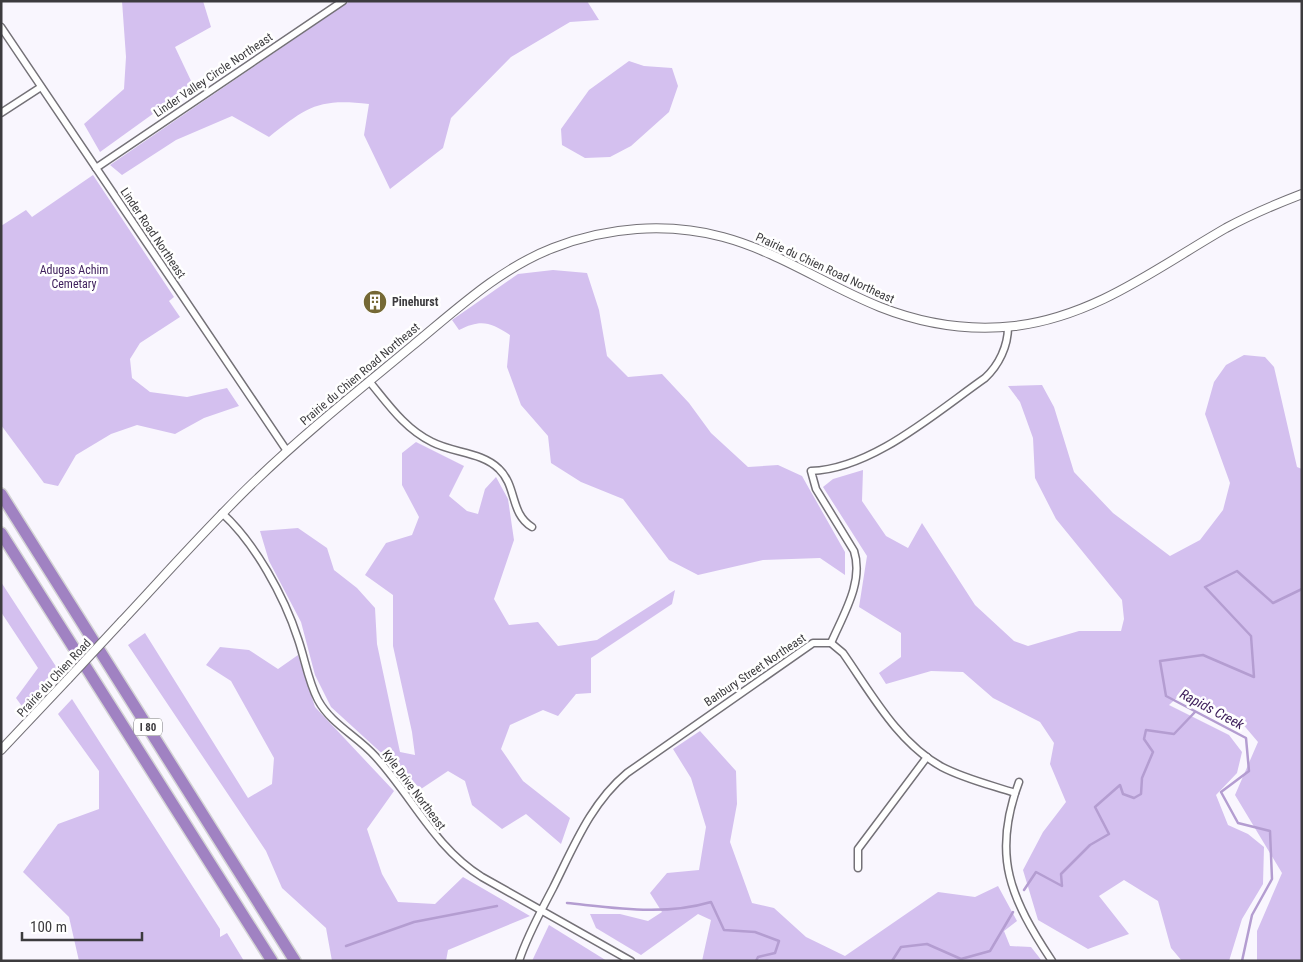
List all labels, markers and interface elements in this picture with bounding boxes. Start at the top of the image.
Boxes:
street label: Linder Valley Circle Northeast [151,30,275,120]
street label: Linder Road Northeast [117,185,189,281]
street label: Prairie du Chien Road Northeast [753,230,897,307]
park label: Adugas Achim Cemetary [40,263,108,291]
building icon: Pinehurst [362,289,388,315]
place label: Pinehurst [392,295,439,309]
street label: Prairie du Chien Road Northeast [298,320,423,428]
street label: Banbury Street Northeast [702,631,809,709]
street label: Prairie du Chien Road [14,636,94,720]
water label: Rapids Creek [1177,685,1248,733]
road number: I 80 [134,719,162,736]
street label: Kyle Drive Northeast [379,747,449,833]
scale bar [22,910,142,942]
text: 100 m [30,918,67,936]

